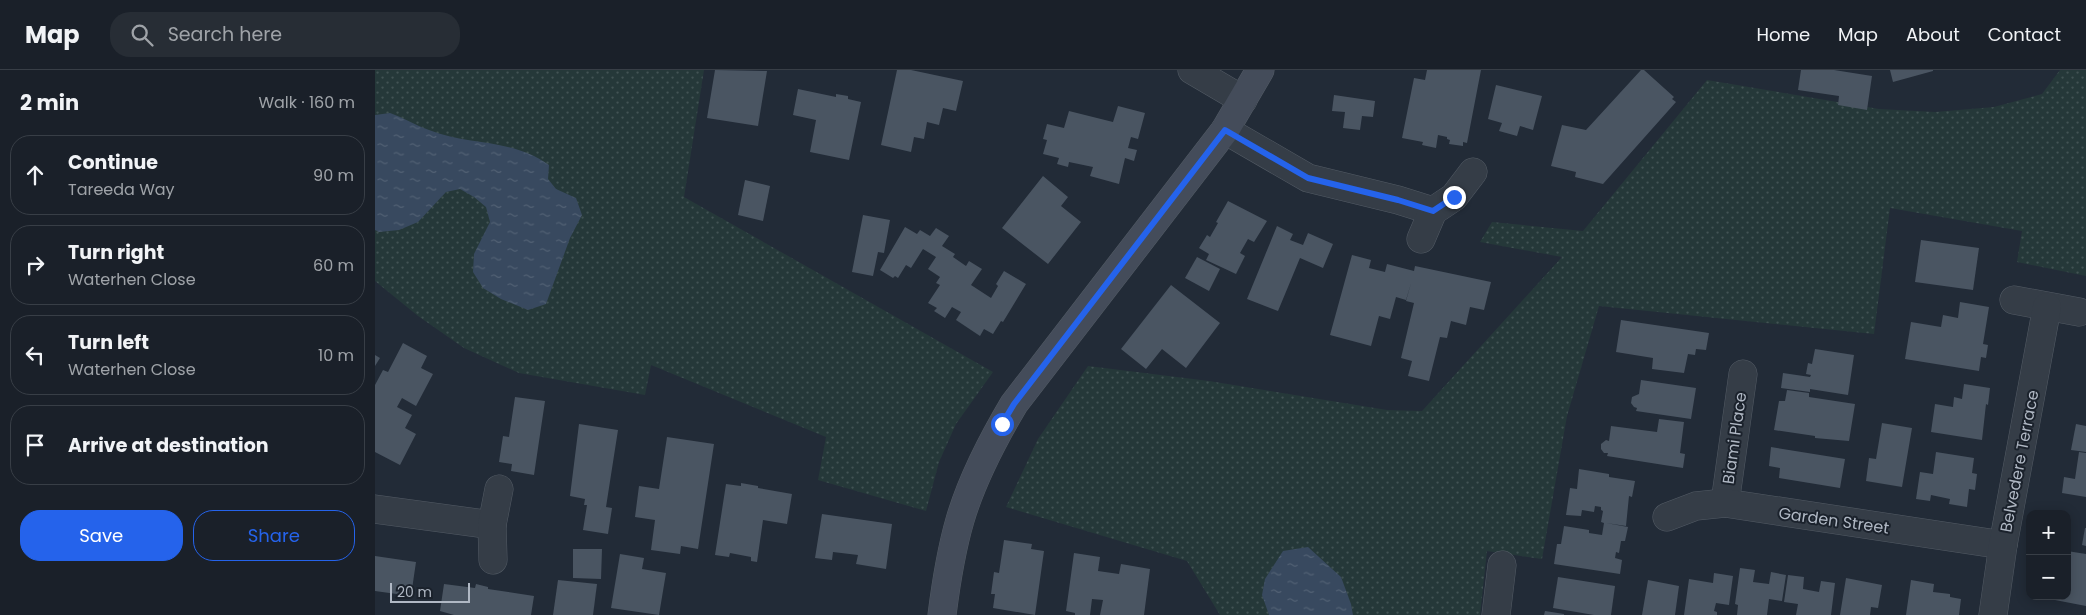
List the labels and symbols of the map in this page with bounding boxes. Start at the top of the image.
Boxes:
route end [1443,186,1466,209]
street label: Belvedere Terrace [1994,388,2045,534]
street label: Biami Place [1717,390,1752,486]
route start [991,413,1014,436]
street label: Garden Street [1777,501,1891,540]
scale bar [390,580,470,603]

